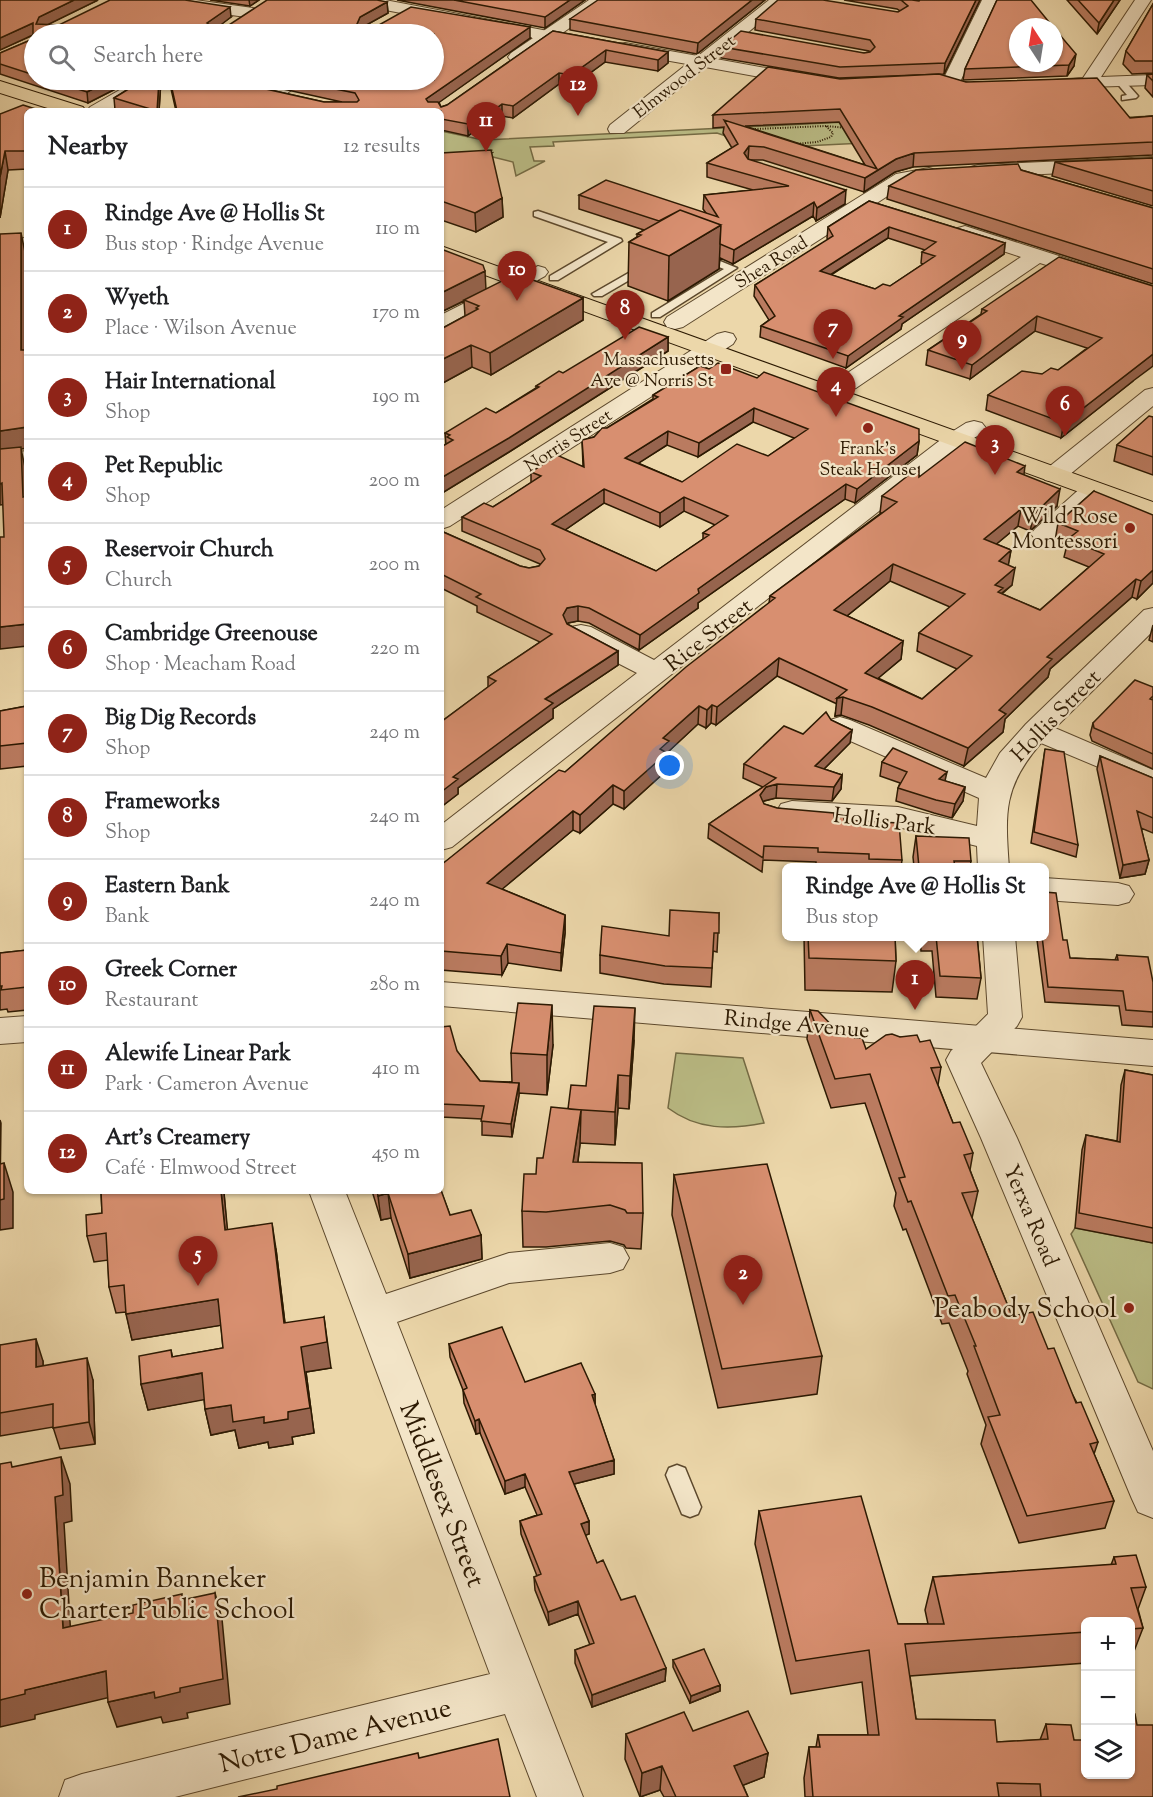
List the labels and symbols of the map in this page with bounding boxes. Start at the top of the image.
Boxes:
north arrow [1009,18,1063,72]
street label: Elmwood Street [629,29,742,126]
pin: 12 [558,66,598,116]
pin: 11 [466,102,506,152]
street label: Shea Road [730,231,814,296]
pin: 10 [498,252,536,301]
pin: 8 [606,290,644,340]
pin: 7 [814,310,852,359]
pin: 9 [942,320,982,370]
place label: Massachusetts Ave @ Norris St [590,348,714,395]
marker: Massachusetts Ave @ Norris St [719,362,733,376]
pin: 4 [816,368,856,417]
pin: 6 [1046,386,1084,436]
street label: Norris Street [520,404,618,480]
marker: Frank's Steak House [861,421,875,435]
pin: 3 [976,426,1014,475]
place label: Frank's Steak House [819,437,917,484]
place label: Wild Rose Montessori [1012,502,1118,559]
marker: Wild Rose Montessori [1123,521,1137,535]
street label: Rice Street [659,592,761,681]
street label: Hollis Street [1005,663,1110,771]
your location [655,751,684,780]
street label: Hollis Park [831,801,938,845]
pin: 1 [896,960,934,1010]
street label: Rindge Avenue [723,1004,871,1048]
street label: Yerxa Road [993,1160,1065,1272]
pin: 5 [178,1236,218,1286]
pin: 2 [724,1256,762,1305]
place label: Peabody School [934,1291,1117,1330]
marker: Peabody School [1122,1301,1136,1315]
street label: Middlesex Street [387,1397,494,1593]
place label: Benjamin Banneker Charter Public School [39,1561,295,1631]
marker: Benjamin Banneker Charter Public School [20,1587,34,1601]
street label: Notre Dame Avenue [215,1690,456,1785]

